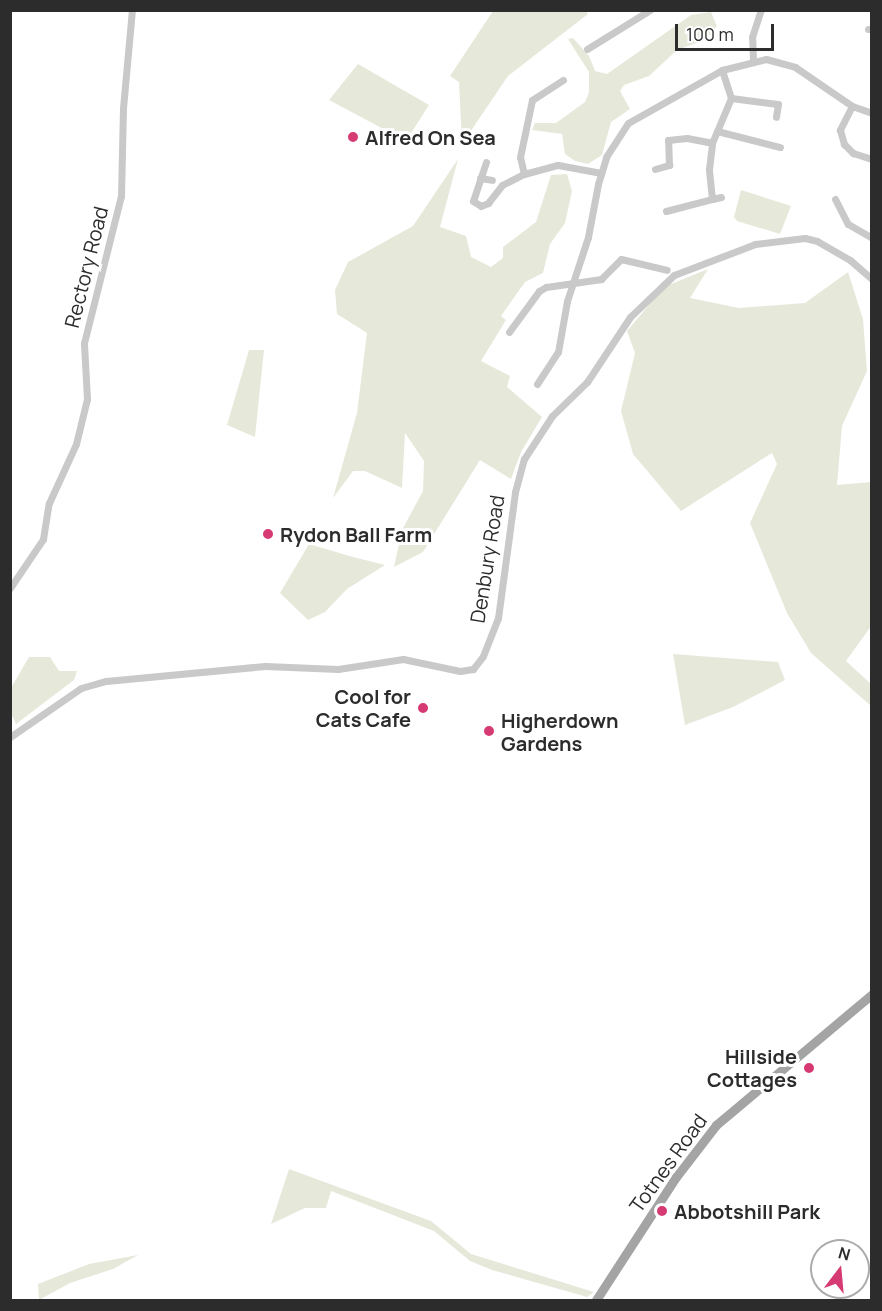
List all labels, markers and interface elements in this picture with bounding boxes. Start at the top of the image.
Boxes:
scale bar [678,12,777,50]
text: 100 m [686,22,734,46]
place label: Alfred On Sea [365,125,496,149]
marker: Alfred On Sea [346,130,360,144]
street label: Rectory Road [59,204,113,330]
street label: Denbury Road [465,493,509,625]
place label: Rydon Ball Farm [280,522,432,546]
marker: Rydon Ball Farm [261,527,275,541]
place label: Cool for Cats Cafe [316,684,411,731]
marker: Cool for Cats Cafe [416,701,430,715]
place label: Higherdown Gardens [501,708,619,755]
marker: Higherdown Gardens [482,724,496,738]
place label: Hillside Cottages [707,1044,797,1091]
marker: Hillside Cottages [802,1061,816,1075]
street label: Totnes Road [624,1109,712,1217]
place label: Abbotshill Park [674,1199,820,1223]
marker: Abbotshill Park [655,1204,669,1218]
north arrow [810,1239,870,1299]
text: N [836,1241,853,1266]

